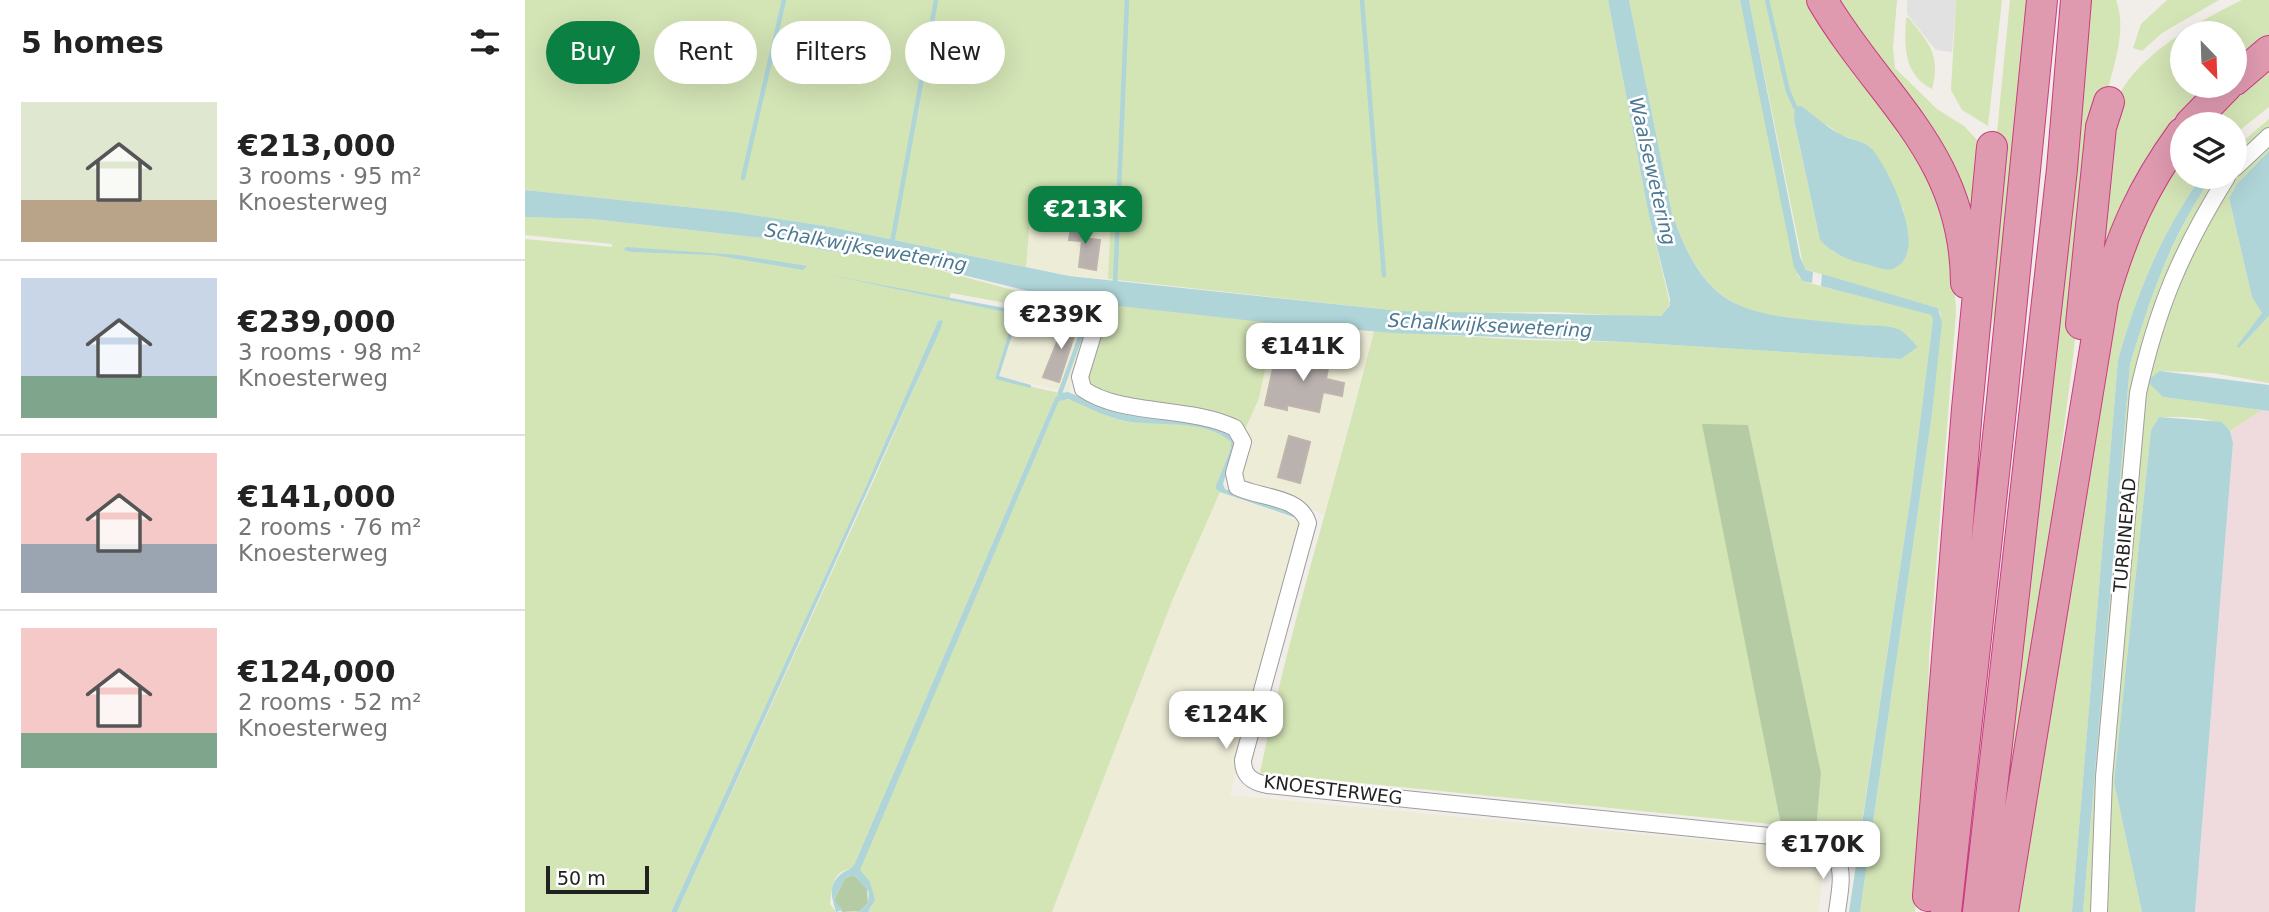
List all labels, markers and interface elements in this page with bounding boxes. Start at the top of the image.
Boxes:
chip: Buy [546,21,640,84]
chip: Rent [654,21,757,84]
chip: Filters [771,21,891,84]
chip: New [905,21,1005,84]
north arrow [2170,21,2247,98]
map controls [2170,21,2247,189]
icon: filters [466,23,504,61]
text: 5 homes [21,25,164,60]
water label: Waalsewetering [1625,95,1681,247]
button: layers [2170,112,2247,189]
text: €213,000 [238,128,396,163]
icon: home [77,130,161,214]
text: 3 rooms · 95 m² [238,163,422,189]
pin: €213K [1036,187,1134,246]
text: Knoesterweg [238,189,388,215]
text: €213K [1044,196,1126,222]
water label: Schalkwijksewetering [763,218,969,276]
pin: €239K [1012,292,1110,351]
text: €239K [1020,301,1102,327]
text: €239,000 [238,304,396,339]
icon: home [77,306,161,390]
water label: Schalkwijksewetering [1387,309,1593,341]
pin: €141K [1254,324,1352,383]
text: €141K [1262,333,1344,359]
text: 3 rooms · 98 m² [238,339,422,365]
text: Knoesterweg [238,365,388,391]
street label: TURBINEPAD [2109,477,2140,594]
text: €141,000 [238,479,396,514]
icon: home [77,481,161,565]
text: 2 rooms · 76 m² [238,514,422,540]
text: Knoesterweg [238,540,388,566]
text: €124,000 [238,654,396,689]
icon: home [77,656,161,740]
text: 2 rooms · 52 m² [238,689,422,715]
pin: €124K [1177,692,1275,751]
text: €124K [1185,701,1267,727]
text: Knoesterweg [238,715,388,741]
street label: KNOESTERWEG [1263,771,1404,808]
pin: €170K [1774,822,1872,881]
text: €170K [1782,831,1864,857]
scale bar [546,863,649,895]
text: 50 m [557,867,606,889]

